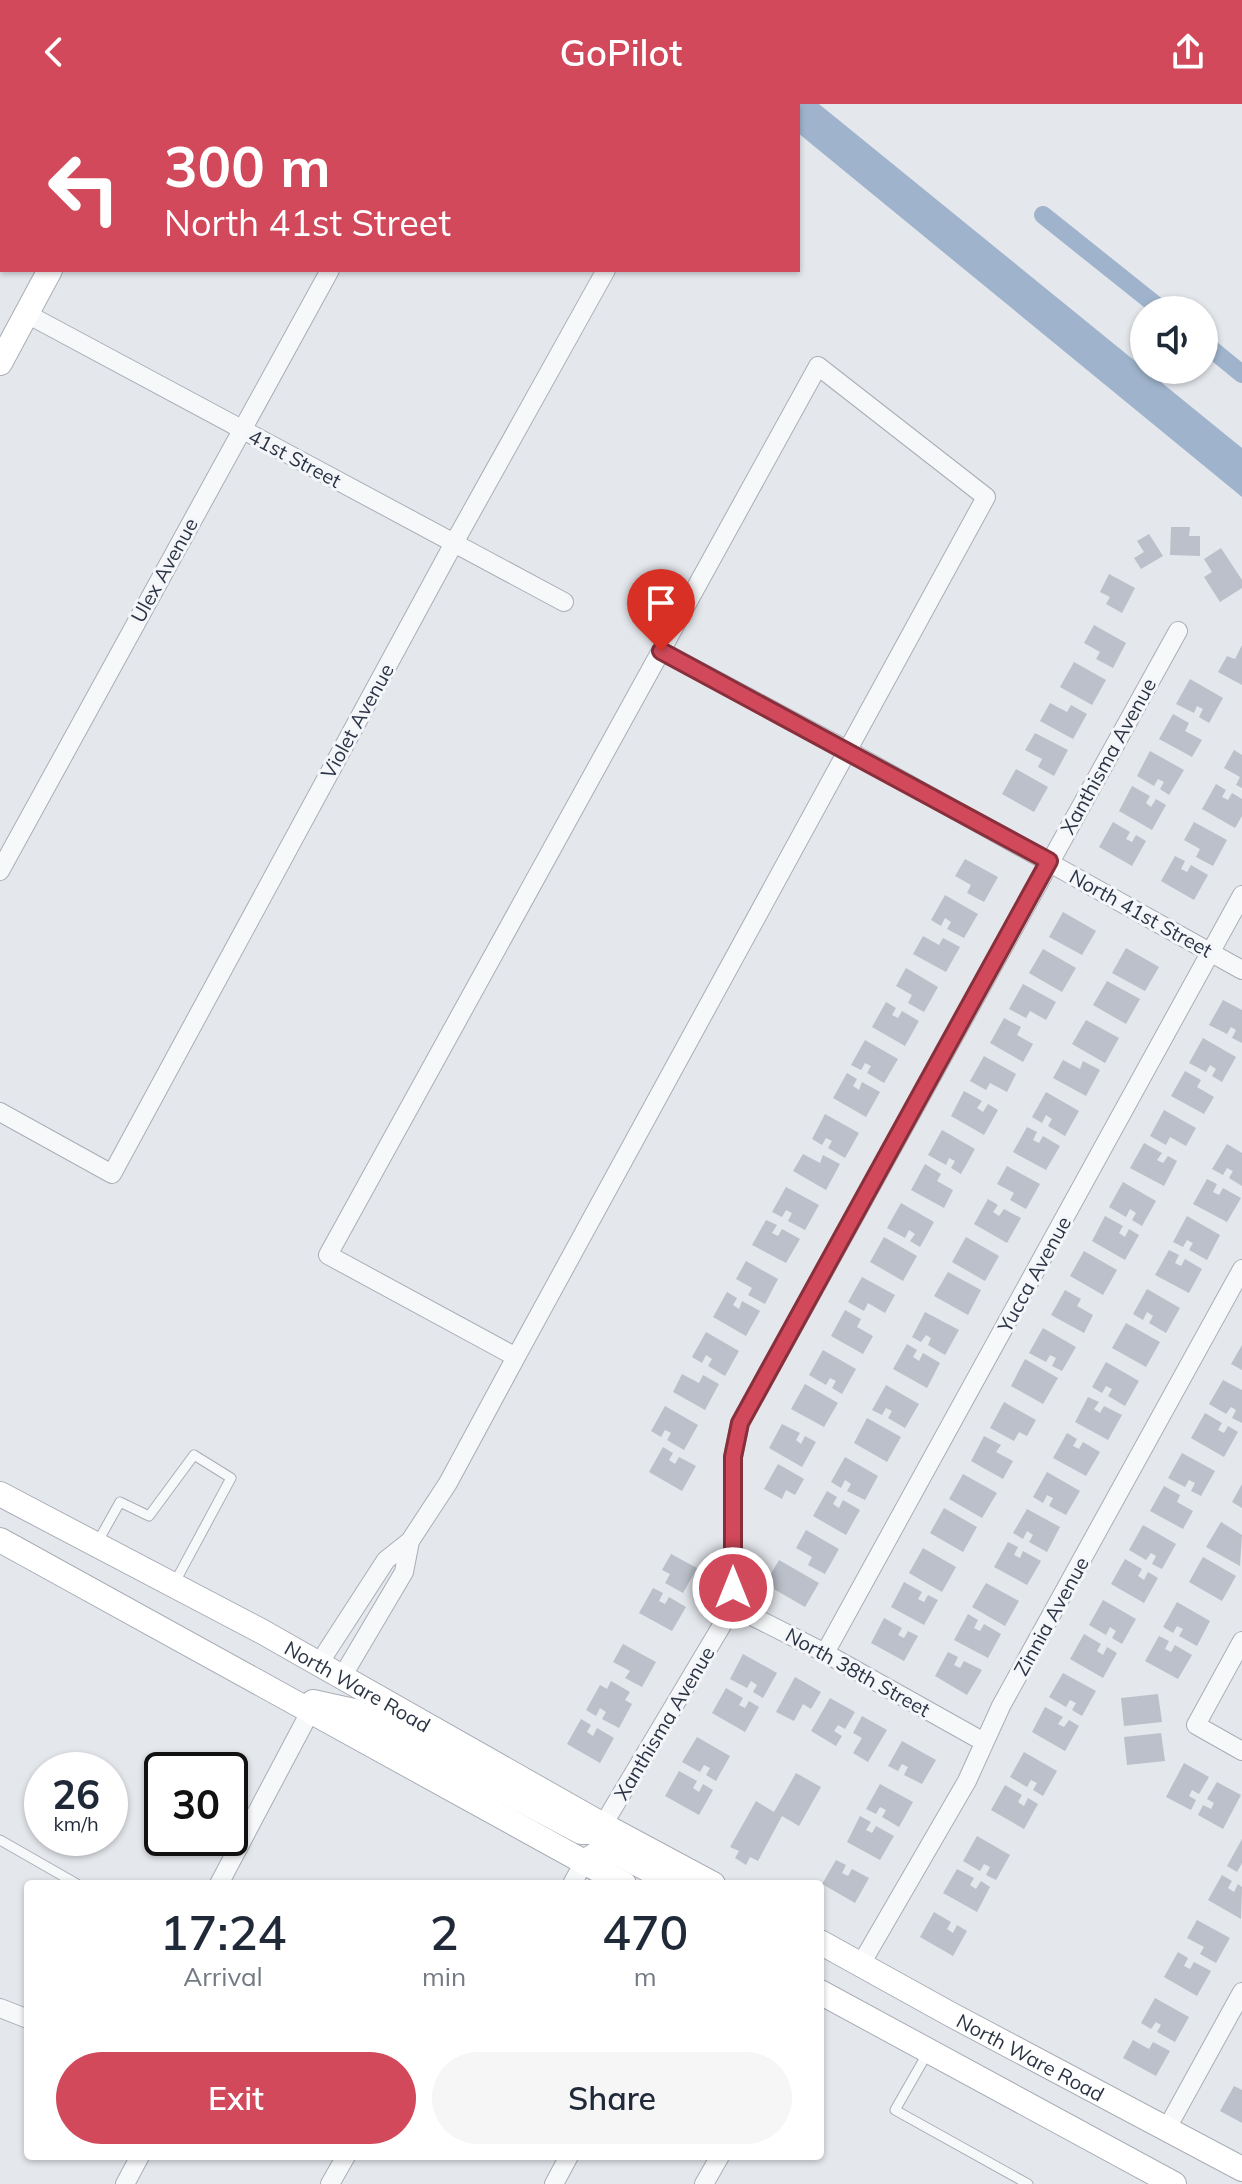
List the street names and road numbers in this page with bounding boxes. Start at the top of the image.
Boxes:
street label: 41st Street [244,423,346,493]
street label: Ulex Avenue [125,513,203,627]
street label: Violet Avenue [315,659,399,783]
street label: Xanthisma Avenue [1055,674,1161,838]
street label: North 41st Street [1065,863,1217,963]
street label: Yucca Avenue [991,1212,1076,1337]
street label: Zinnia Avenue [1008,1552,1094,1680]
street label: North 38th Street [781,1622,935,1722]
street label: North Ware Road [280,1635,435,1737]
street label: Xanthisma Avenue [608,1642,720,1804]
street label: North Ware Road [953,2007,1109,2106]

